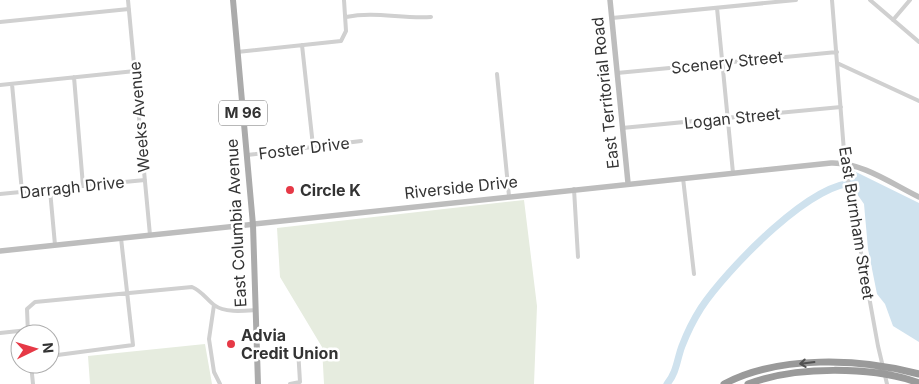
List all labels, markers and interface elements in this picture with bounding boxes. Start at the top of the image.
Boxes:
street label: East Territorial Road [587,16,623,170]
street label: Scenery Street [670,46,784,78]
street label: Weeks Avenue [124,61,154,173]
road number: M 96 [219,100,267,126]
street label: Logan Street [683,103,781,133]
street label: Foster Drive [257,132,351,164]
street label: East Columbia Avenue [222,138,250,308]
street label: East Burnham Street [835,145,879,301]
street label: Riverside Drive [403,171,519,203]
street label: Darragh Drive [19,172,125,202]
place label: Circle K [300,180,361,200]
marker: Circle K [284,184,296,196]
north arrow [10,324,60,374]
place label: Advia Credit Union [241,325,338,363]
marker: Advia Credit Union [225,338,237,350]
text: N [40,342,57,354]
one-way arrow [800,358,816,368]

